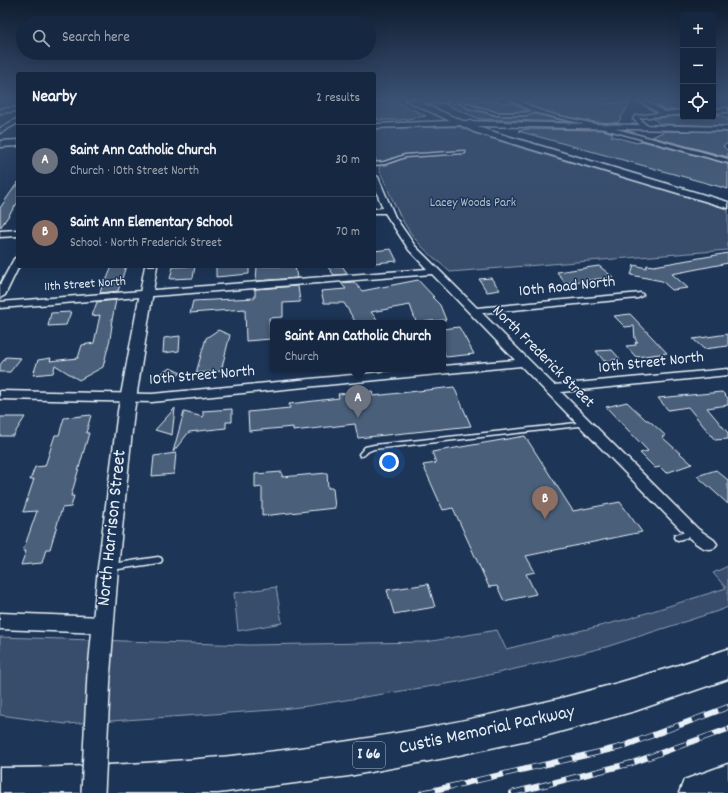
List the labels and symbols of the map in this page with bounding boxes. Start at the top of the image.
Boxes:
park label: Lacey Woods Park [430,194,516,213]
street label: 10th Road North [518,270,616,304]
street label: 11th Street North [44,273,126,297]
street label: North Frederick Street [486,300,600,414]
street label: 10th Street North [597,346,705,380]
street label: 10th Street North [148,360,256,392]
pin: A [345,385,371,418]
street label: North Harrison Street [91,449,135,607]
your location [379,452,399,472]
pin: B [532,486,558,519]
street label: Custis Memorial Parkway [397,699,578,763]
road number: I 66 [353,742,385,768]

